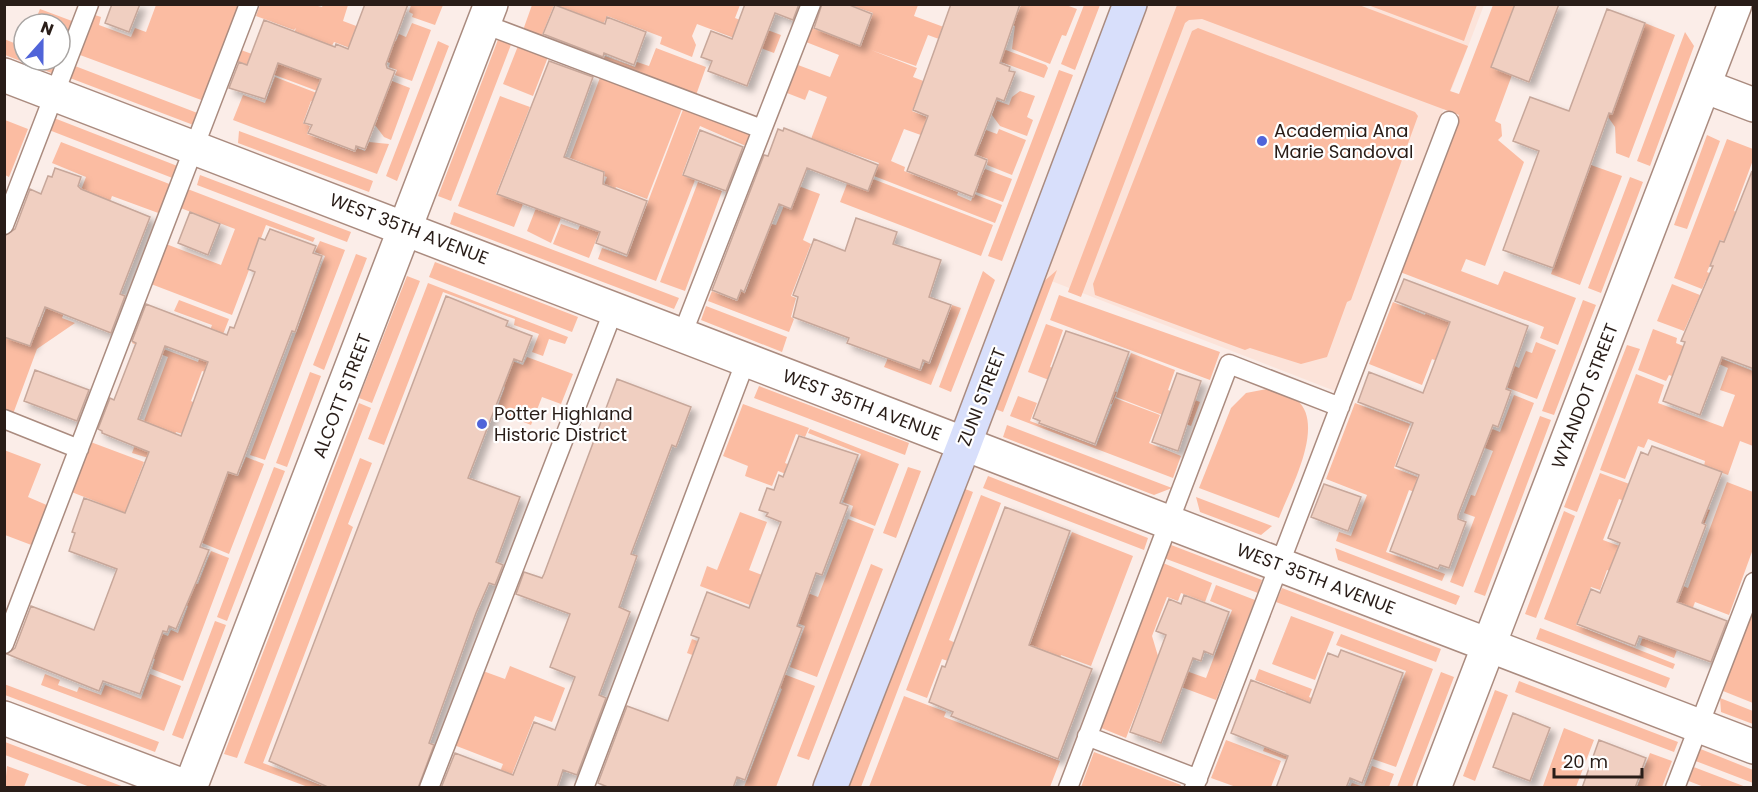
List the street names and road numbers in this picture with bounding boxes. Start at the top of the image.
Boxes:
street label: WEST 35TH AVENUE [326,187,492,270]
street label: WYANDOT STREET [1545,319,1624,472]
street label: ALCOTT STREET [306,330,377,462]
street label: ZUNI STREET [951,344,1012,449]
street label: WEST 35TH AVENUE [779,363,945,446]
street label: WEST 35TH AVENUE [1233,537,1399,620]

